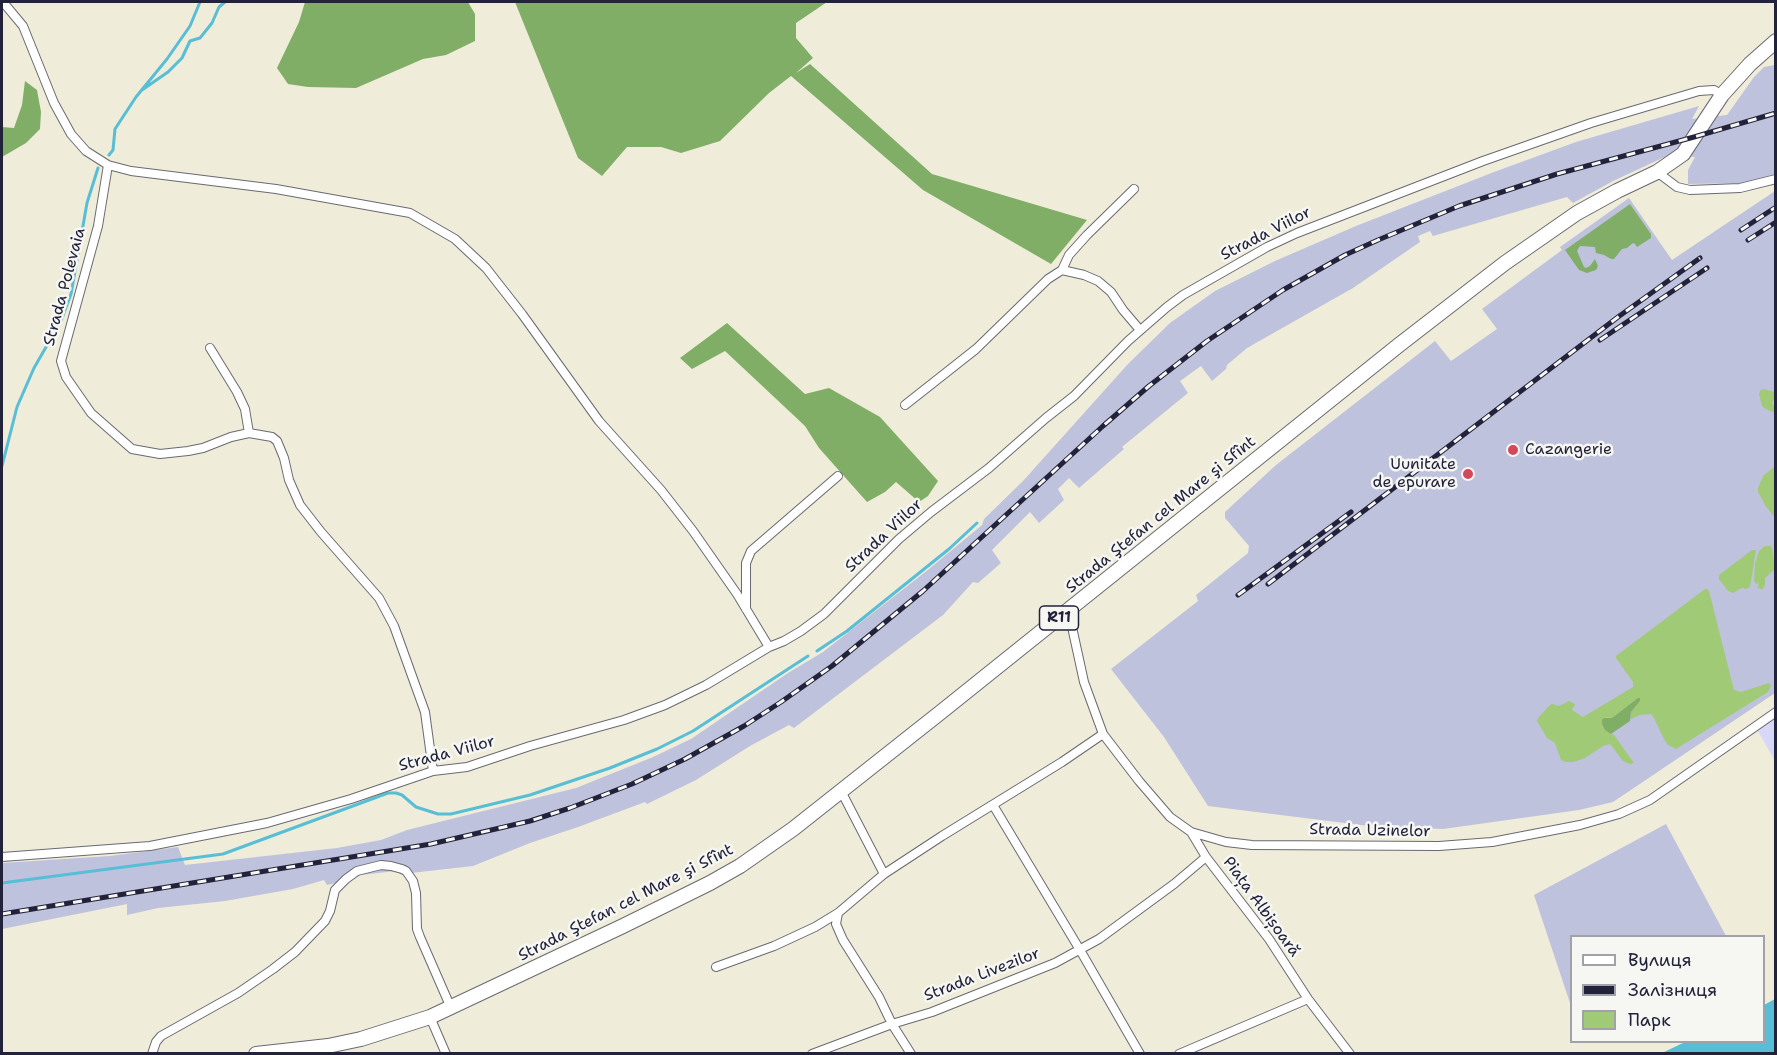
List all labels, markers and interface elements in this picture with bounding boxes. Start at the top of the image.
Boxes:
street label: Strada Viilor [1218,203,1314,265]
street label: Strada Polevaia [40,226,90,348]
street label: Strada Ştefan cel Mare şi Sfînt [1062,432,1260,598]
place label: Cazangerie [1525,440,1612,460]
marker: Cazangerie [1506,443,1520,457]
place label: Uunitate de epurare [1372,455,1456,493]
marker: Uunitate de epurare [1461,467,1475,481]
street label: Strada Viilor [841,495,927,577]
road number: R11 [1040,606,1078,630]
street label: Strada Viilor [397,732,497,776]
street label: Strada Uzinelor [1309,820,1431,842]
street label: Strada Ştefan cel Mare şi Sfînt [515,840,737,966]
street label: Piața Albișoară [1218,853,1304,961]
legend [1570,935,1765,1043]
street label: Strada Livezilor [921,944,1043,1006]
text: Вулиця [1628,948,1692,972]
text: Залізниця [1628,978,1717,1002]
text: Парк [1628,1008,1671,1032]

